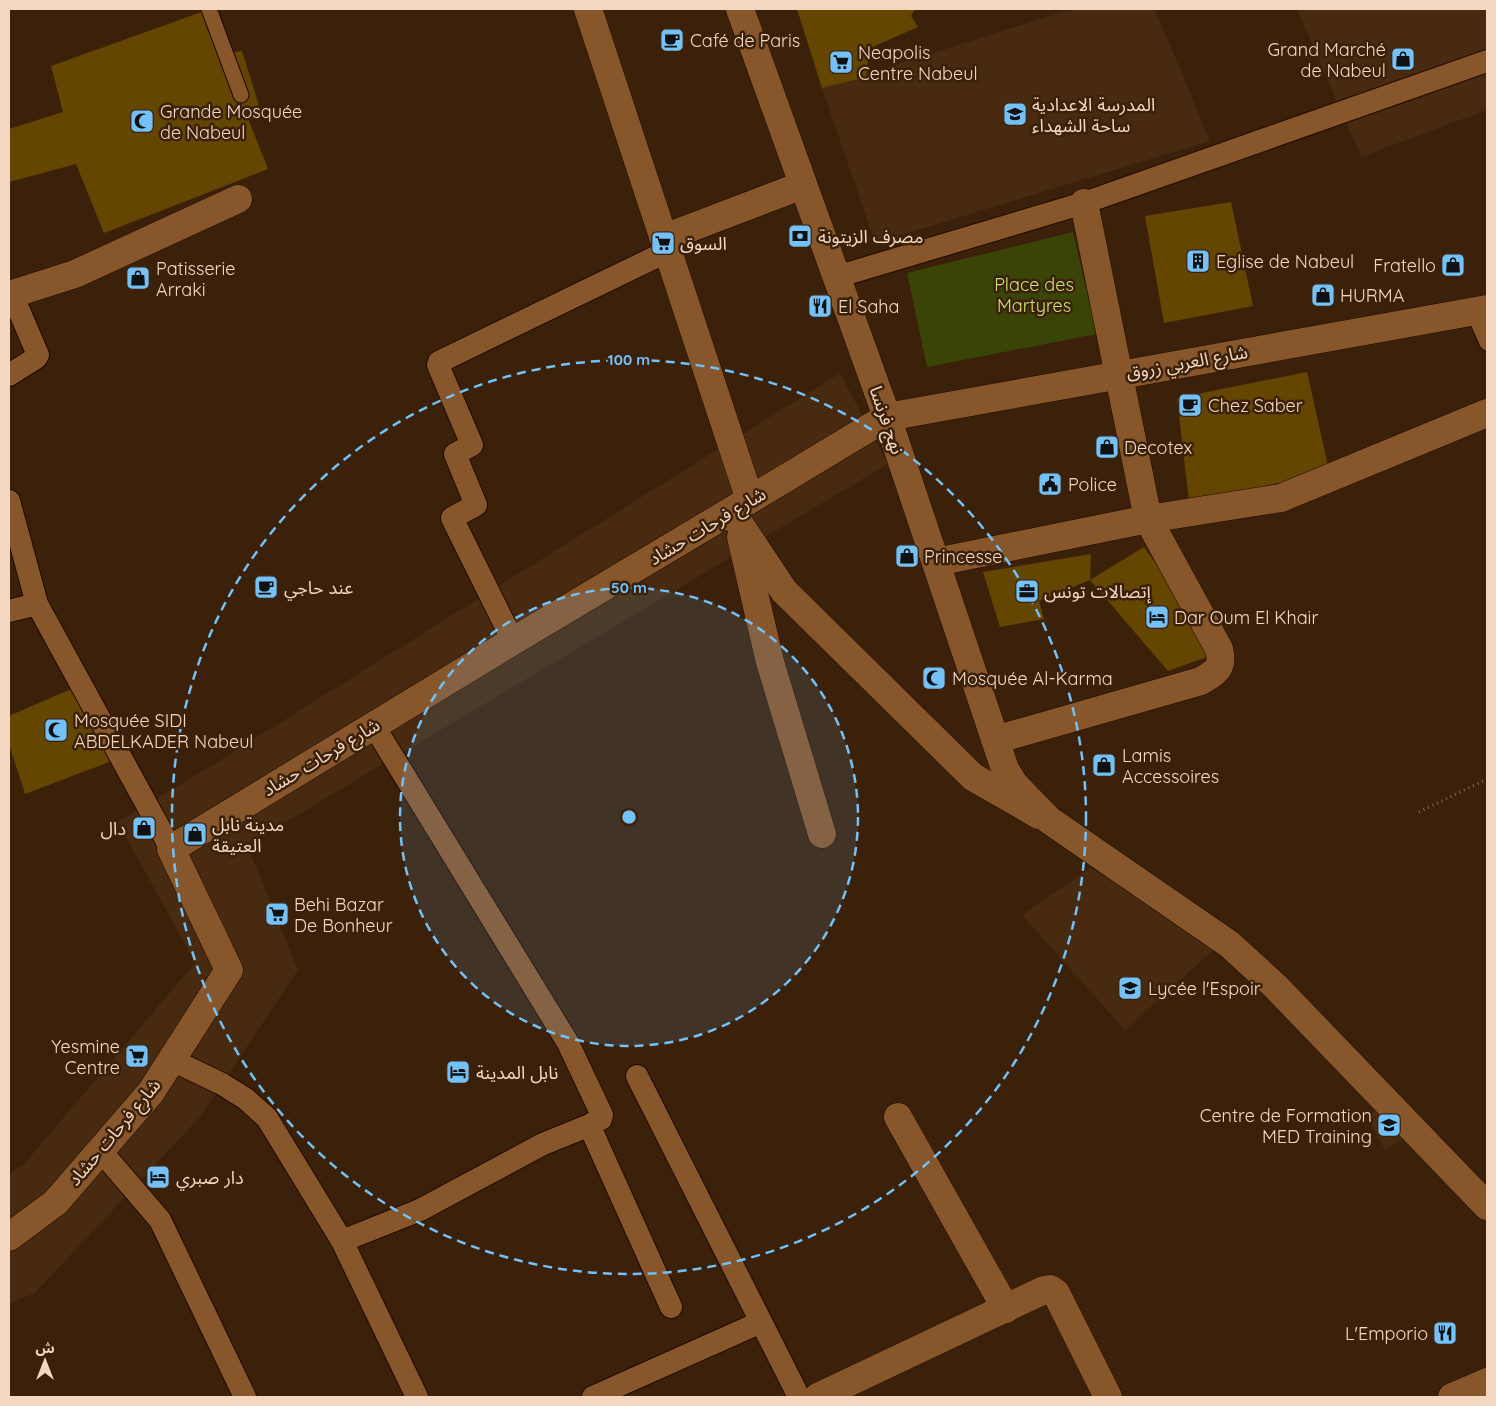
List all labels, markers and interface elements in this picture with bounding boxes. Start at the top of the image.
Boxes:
cafe icon: Café de Paris [659,27,685,53]
place label: Café de Paris [690,29,800,52]
place label: Grand Marché de Nabeul [1268,38,1386,82]
place label: Neapolis Centre Nabeul [858,41,978,85]
shop icon: Grand Marché de Nabeul [1390,46,1416,72]
supermarket icon: Neapolis Centre Nabeul [828,49,854,75]
place label: المدرسة الاعدادية ساحة الشهداء [1032,93,1155,137]
place label: Grande Mosquée de Nabeul [160,100,302,144]
school or university icon: المدرسة الاعدادية ساحة الشهداء [1002,101,1028,127]
mosque icon: Grande Mosquée de Nabeul [129,108,155,134]
bank icon: مصرف الزيتونة [787,223,813,249]
place label: مصرف الزيتونة [818,225,923,248]
supermarket icon: السوق [650,230,676,256]
place label: السوق [680,232,727,255]
building icon: Eglise de Nabeul [1185,248,1211,274]
place label: Eglise de Nabeul [1216,250,1354,273]
shop icon: Fratello [1440,252,1466,278]
place label: Fratello [1373,254,1436,277]
place label: Patisserie Arraki [156,257,236,301]
shop icon: Patisserie Arraki [125,265,151,291]
park label: Place des Martyres [994,273,1074,317]
shop icon: HURMA [1310,282,1336,308]
place label: HURMA [1340,284,1405,307]
restaurant icon: El Saha [807,293,833,319]
place label: El Saha [838,295,899,318]
street label: شارع العربي زروق [1124,340,1250,387]
text: 100 m [608,350,650,369]
street label: نهج فرنسا [863,383,909,458]
cafe icon: Chez Saber [1177,392,1203,418]
place label: Chez Saber [1208,394,1303,417]
shop icon: Decotex [1094,434,1120,460]
place label: Decotex [1124,436,1192,459]
public building icon: Police [1037,471,1063,497]
place label: Police [1068,473,1117,496]
street label: شارع فرحات حشاد [644,482,771,573]
shop icon: Princesse [894,543,920,569]
place label: Princesse [924,545,1002,568]
cafe icon: عند حاجي [253,574,279,600]
place label: عند حاجي [284,576,353,601]
text: 50 m [611,578,647,597]
office icon: إتصالات تونس [1014,578,1040,604]
place label: إتصالات تونس [1044,580,1151,604]
hotel icon: Dar Oum El Khair [1144,604,1170,630]
place label: Dar Oum El Khair [1174,606,1318,629]
mosque icon: Mosquée Al-Karma [921,665,947,691]
place label: Mosquée Al-Karma [952,667,1113,690]
place label: Mosquée SIDI ABDELKADER Nabeul [74,709,254,753]
street label: شارع فرحات حشاد [258,713,385,804]
mosque icon: Mosquée SIDI ABDELKADER Nabeul [43,717,69,743]
place label: Lamis Accessoires [1122,744,1219,788]
shop icon: Lamis Accessoires [1091,752,1117,778]
centre of rings [620,808,638,826]
place label: مدينة نابل العتيقة [212,813,284,857]
shop icon: دال [131,815,157,841]
place label: دال [101,817,126,840]
shop icon: مدينة نابل العتيقة [182,821,208,847]
place label: Behi Bazar De Bonheur [294,893,393,937]
supermarket icon: Behi Bazar De Bonheur [264,901,290,927]
school or university icon: Lycée l'Espoir [1117,975,1143,1001]
place label: Lycée l'Espoir [1148,977,1261,1000]
place label: Yesmine Centre [51,1035,120,1079]
supermarket icon: Yesmine Centre [124,1043,150,1069]
hotel icon: نابل المدينة [445,1059,471,1085]
place label: نابل المدينة [476,1061,558,1084]
street label: شارع فرحات حشاد [63,1074,168,1192]
place label: Centre de Formation MED Training [1200,1104,1372,1148]
school or university icon: Centre de Formation MED Training [1376,1112,1402,1138]
hotel icon: دار صبري [145,1164,171,1190]
place label: دار صبري [176,1166,244,1191]
restaurant icon: L'Emporio [1432,1320,1458,1346]
place label: L'Emporio [1345,1322,1428,1345]
north arrow [20,1336,70,1386]
text: ش [35,1339,55,1357]

